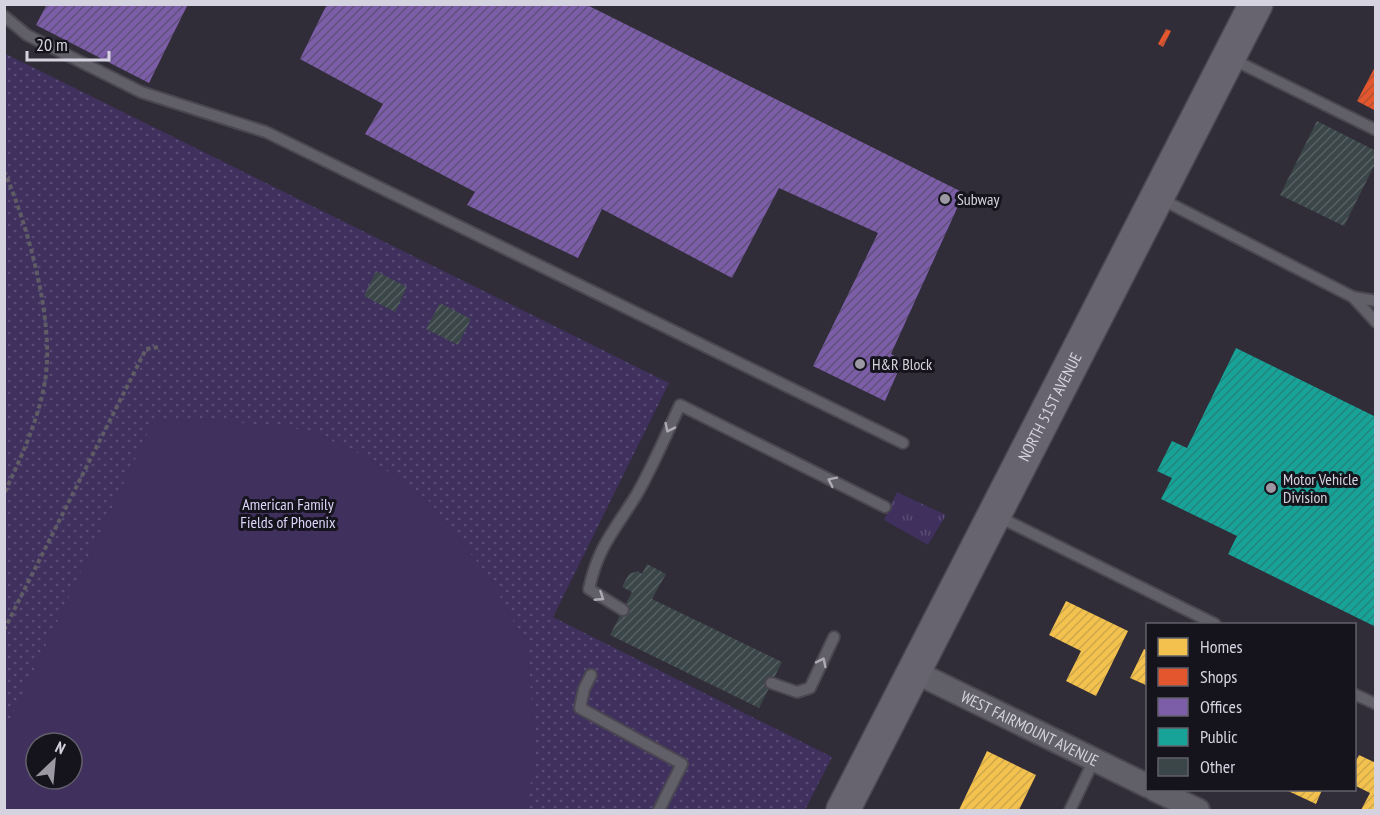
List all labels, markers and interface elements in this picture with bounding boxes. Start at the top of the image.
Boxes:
scale bar [27,24,110,62]
text: 20 m [36,33,68,56]
place label: Subway [957,189,999,209]
marker: Subway [938,192,952,206]
street label: NORTH 51ST AVENUE [1013,349,1086,465]
place label: H&R Block [872,354,933,374]
marker: H&R Block [853,357,867,371]
one-way arrow [665,421,676,432]
place label: Motor Vehicle Division [1283,469,1358,507]
one-way arrow [828,477,839,488]
marker: Motor Vehicle Division [1264,481,1278,495]
park label: American Family Fields of Phoenix [240,494,336,532]
one-way arrow [594,590,605,601]
legend [1146,623,1356,791]
text: Homes [1200,635,1243,658]
one-way arrow [815,658,827,669]
text: Shops [1200,665,1237,688]
street label: WEST FAIRMOUNT AVENUE [958,686,1102,770]
text: Offices [1200,695,1242,718]
text: Public [1200,725,1238,748]
north arrow [24,731,84,791]
text: N [52,737,69,758]
text: Other [1200,755,1235,778]

